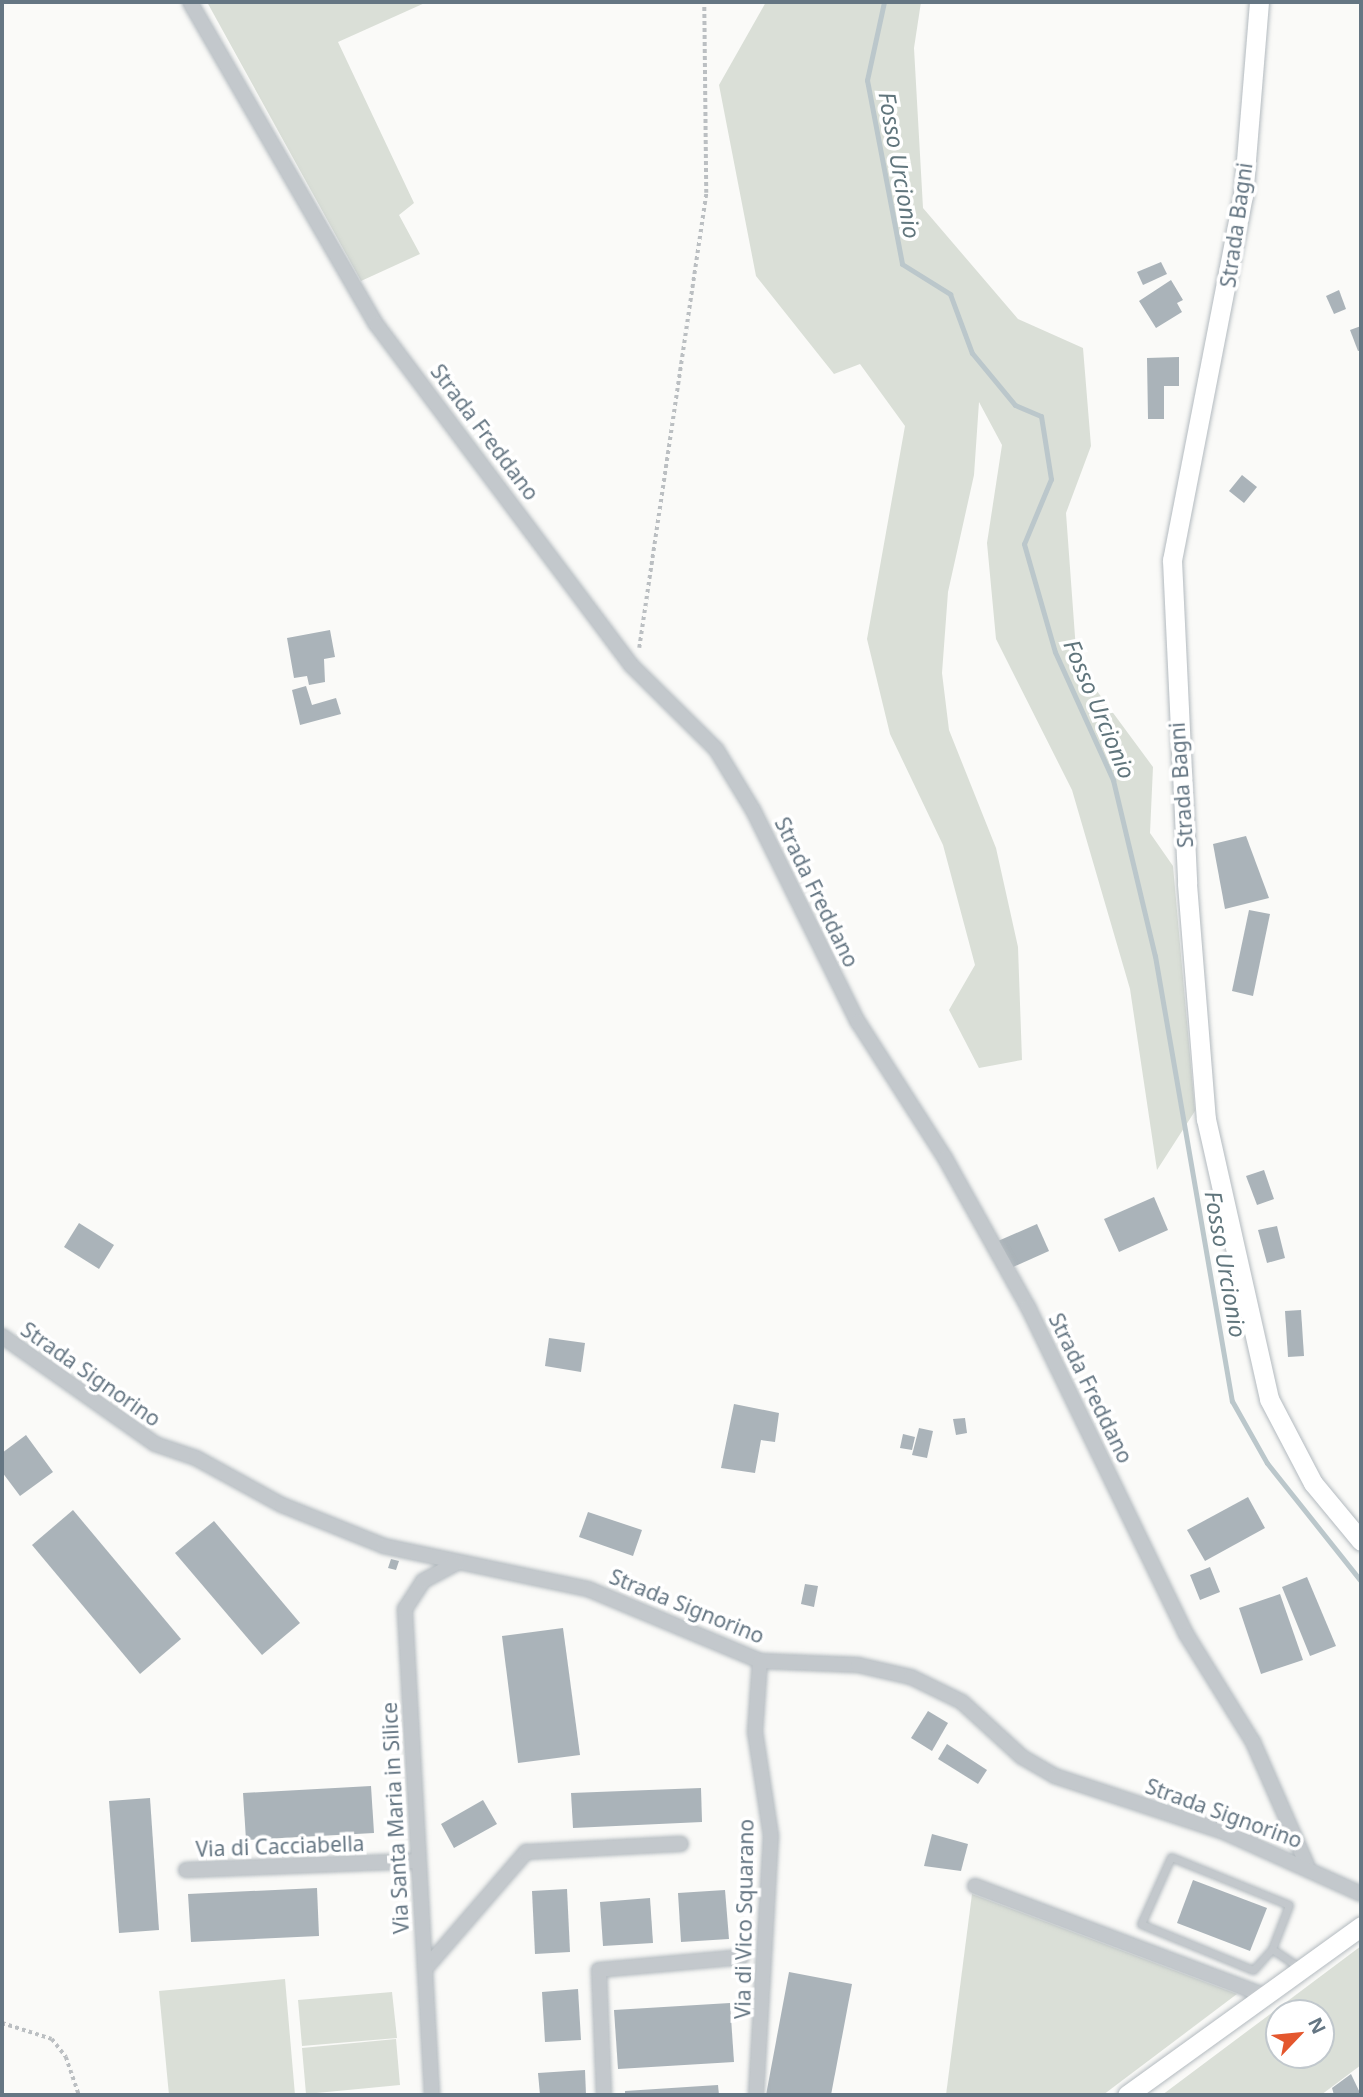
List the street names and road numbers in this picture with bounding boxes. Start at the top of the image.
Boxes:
street label: Strada Bagni [1215,161,1257,289]
street label: Strada Freddano [426,359,544,505]
street label: Strada Bagni [1164,721,1198,849]
street label: Strada Freddano [770,813,864,971]
street label: Strada Freddano [1044,1309,1138,1467]
street label: Strada Signorino [16,1316,166,1432]
street label: Strada Signorino [606,1563,768,1649]
street label: Via Santa Maria in Silice [376,1701,414,1935]
street label: Strada Signorino [1142,1773,1306,1853]
street label: Via di Vico Squarano [730,1819,758,2019]
street label: Via di Cacciabella [195,1830,365,1862]

